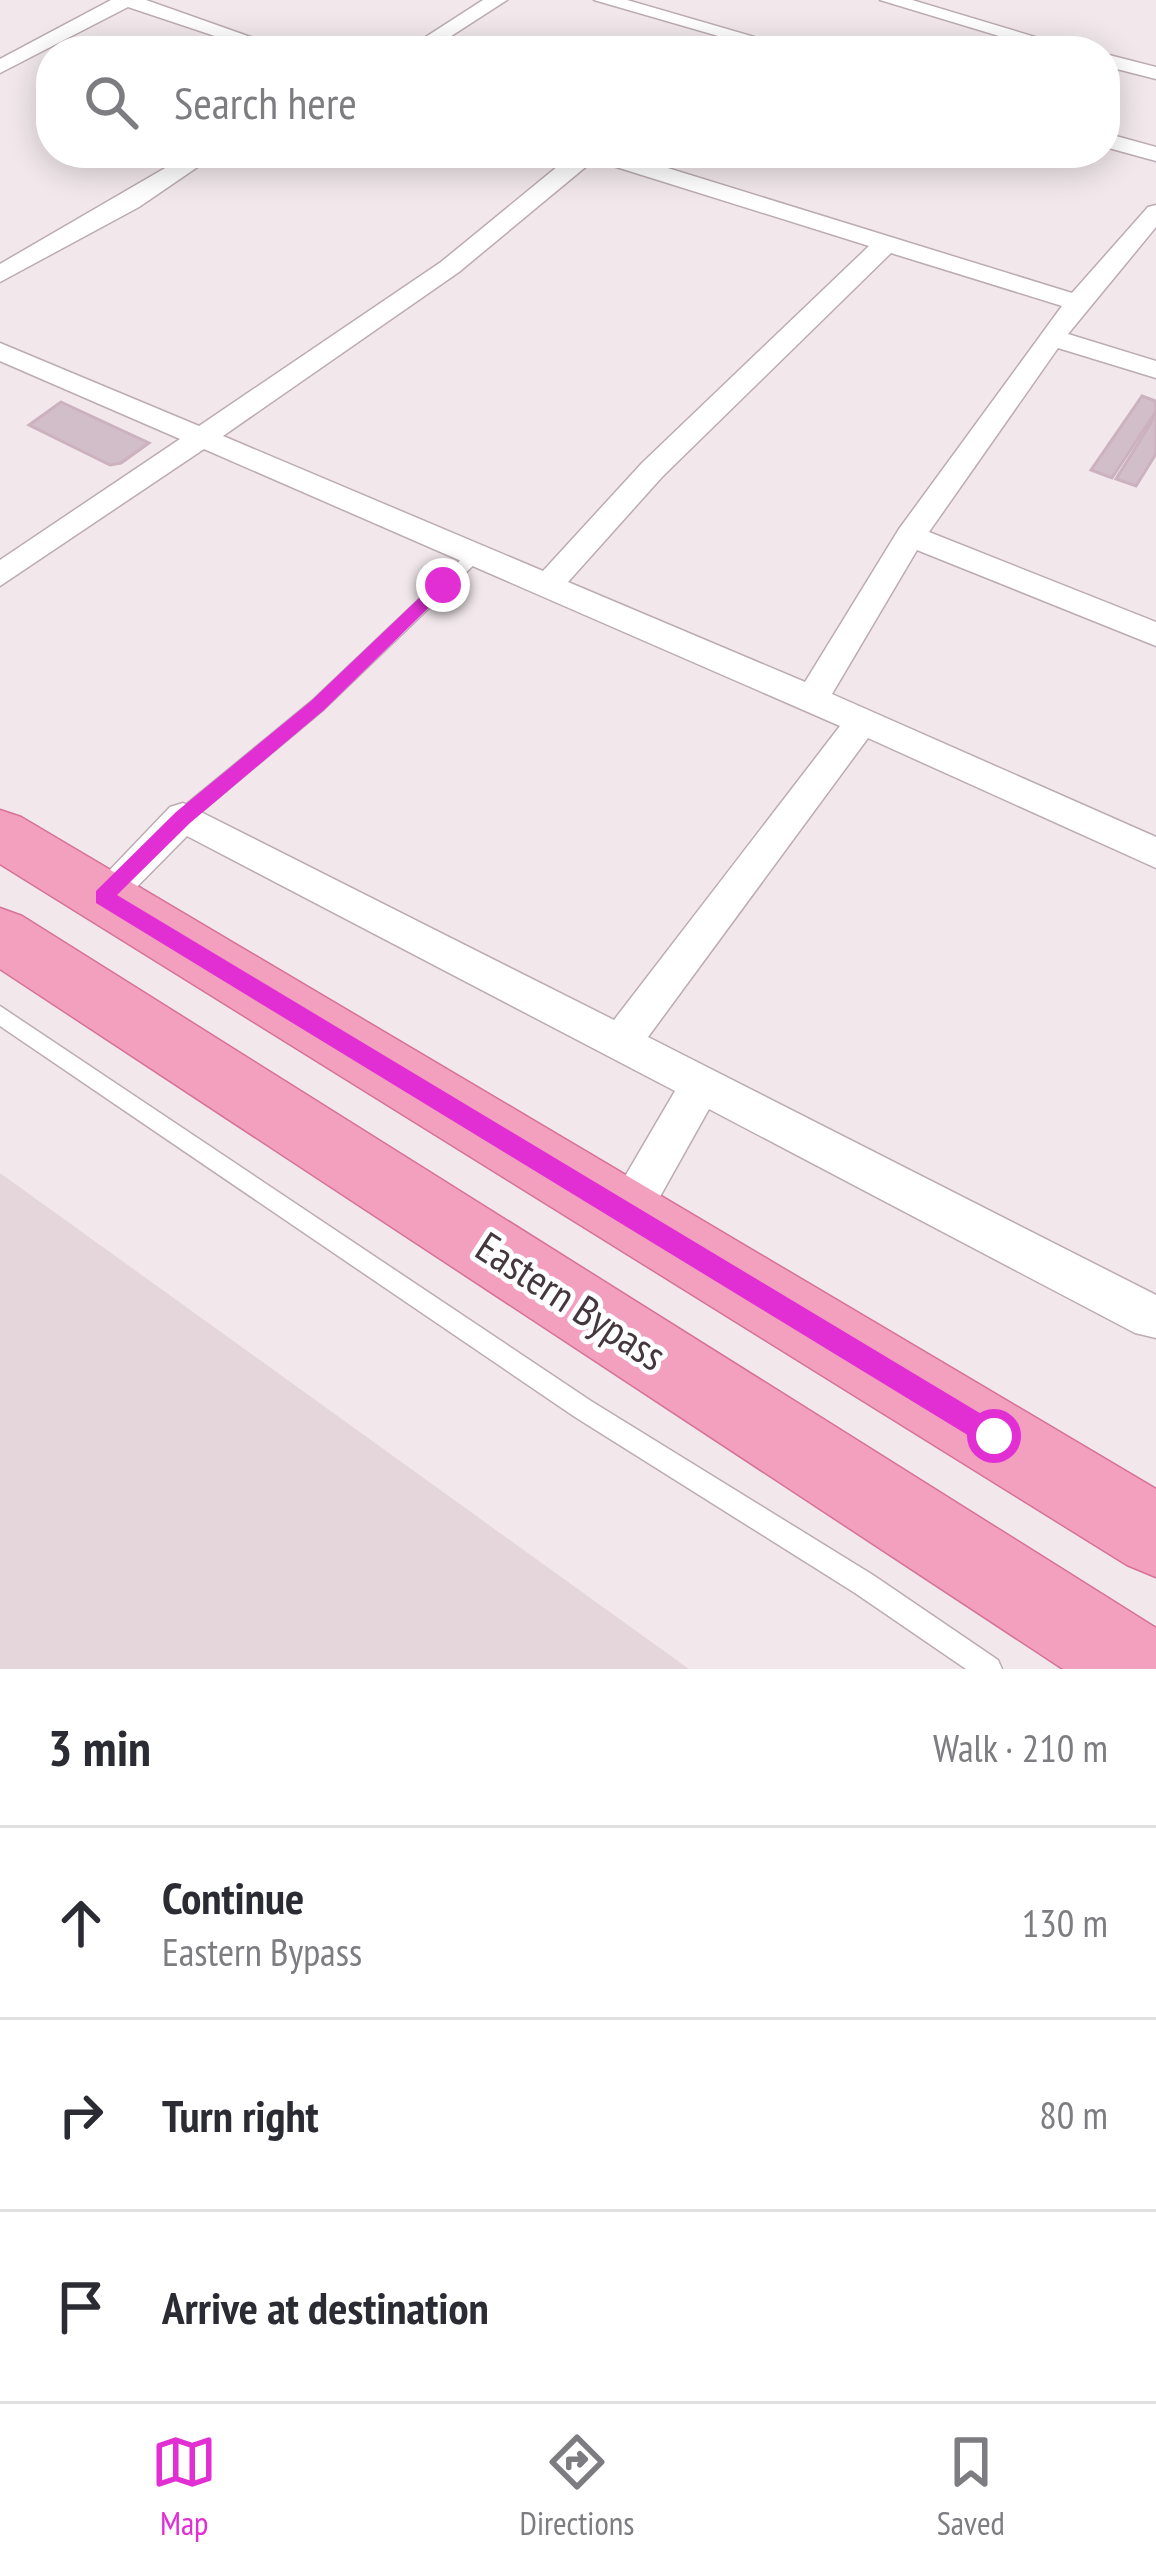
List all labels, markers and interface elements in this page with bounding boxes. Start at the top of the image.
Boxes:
search box [36,36,1120,168]
icon: search [78,69,144,135]
text: Search here [174,73,357,131]
route end [416,558,470,612]
street label: Eastern Bypass [466,1219,677,1382]
route start [967,1409,1021,1463]
text: 3 min [48,1714,151,1780]
text: Walk · 210 m [933,1722,1108,1773]
text: Continue [162,1868,304,1926]
icon: ahead [48,1890,114,1956]
text: 130 m [1022,1897,1108,1948]
text: Eastern Bypass [162,1926,362,1977]
icon: right [48,2082,114,2148]
text: Turn right [162,2086,319,2144]
text: 80 m [1039,2089,1108,2140]
icon: arrive [48,2274,114,2340]
text: Arrive at destination [162,2278,489,2336]
tab: Map [151,2429,217,2544]
tab: Directions [520,2429,634,2544]
tab: Saved [937,2429,1005,2544]

